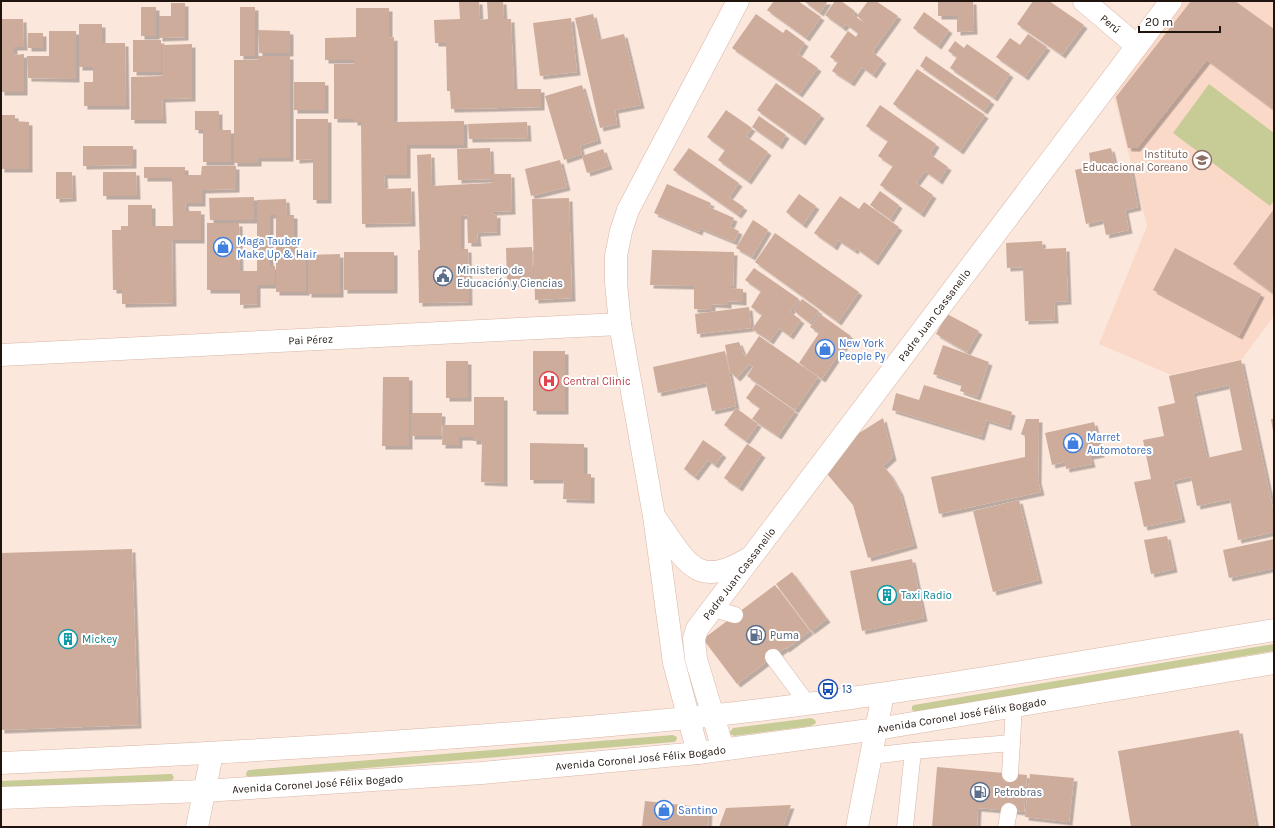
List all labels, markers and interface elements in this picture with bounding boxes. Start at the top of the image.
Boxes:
scale bar [1139,8,1220,34]
street label: Perú [1098,12,1123,36]
text: 20 m [1145,15,1173,29]
place label: Instituto Educacional Coreano [1082,148,1188,174]
school or university icon: Instituto Educacional Coreano [1191,149,1213,171]
place label: Maga Tauber Make Up & Hair [237,235,316,261]
shop icon: Maga Tauber Make Up & Hair [212,236,234,258]
place label: Ministerio de Educación y Ciencias [457,264,563,290]
public building icon: Ministerio de Educación y Ciencias [432,265,454,287]
street label: Padre Juan Cassanello [895,266,973,364]
street label: Pai Pérez [288,332,333,348]
place label: New York People Py [839,337,886,363]
shop icon: New York People Py [814,338,836,360]
hospital icon: Central Clinic [538,370,560,392]
place label: Central Clinic [563,375,631,388]
place label: Marret Automotores [1087,431,1152,457]
shop icon: Marret Automotores [1062,432,1084,454]
street label: Padre Juan Cassanello [700,525,778,623]
building icon: Taxi Radio [876,584,898,606]
place label: Taxi Radio [901,589,952,602]
fuel station icon: Puma [745,624,767,646]
building icon: Mickey [57,628,79,650]
place label: Puma [770,629,799,642]
place label: Mickey [82,633,117,646]
bus stop icon: 13 [817,678,839,700]
place label: 13 [842,683,852,696]
street label: Avenida Coronel José Félix Bogado [876,695,1047,736]
street label: Avenida Coronel José Félix Bogado [555,743,727,773]
street label: Avenida Coronel José Félix Bogado [232,772,404,796]
fuel station icon: Petrobras [969,781,991,803]
place label: Petrobras [994,786,1042,799]
shop icon: Santino [653,799,675,821]
place label: Santino [678,804,717,817]

